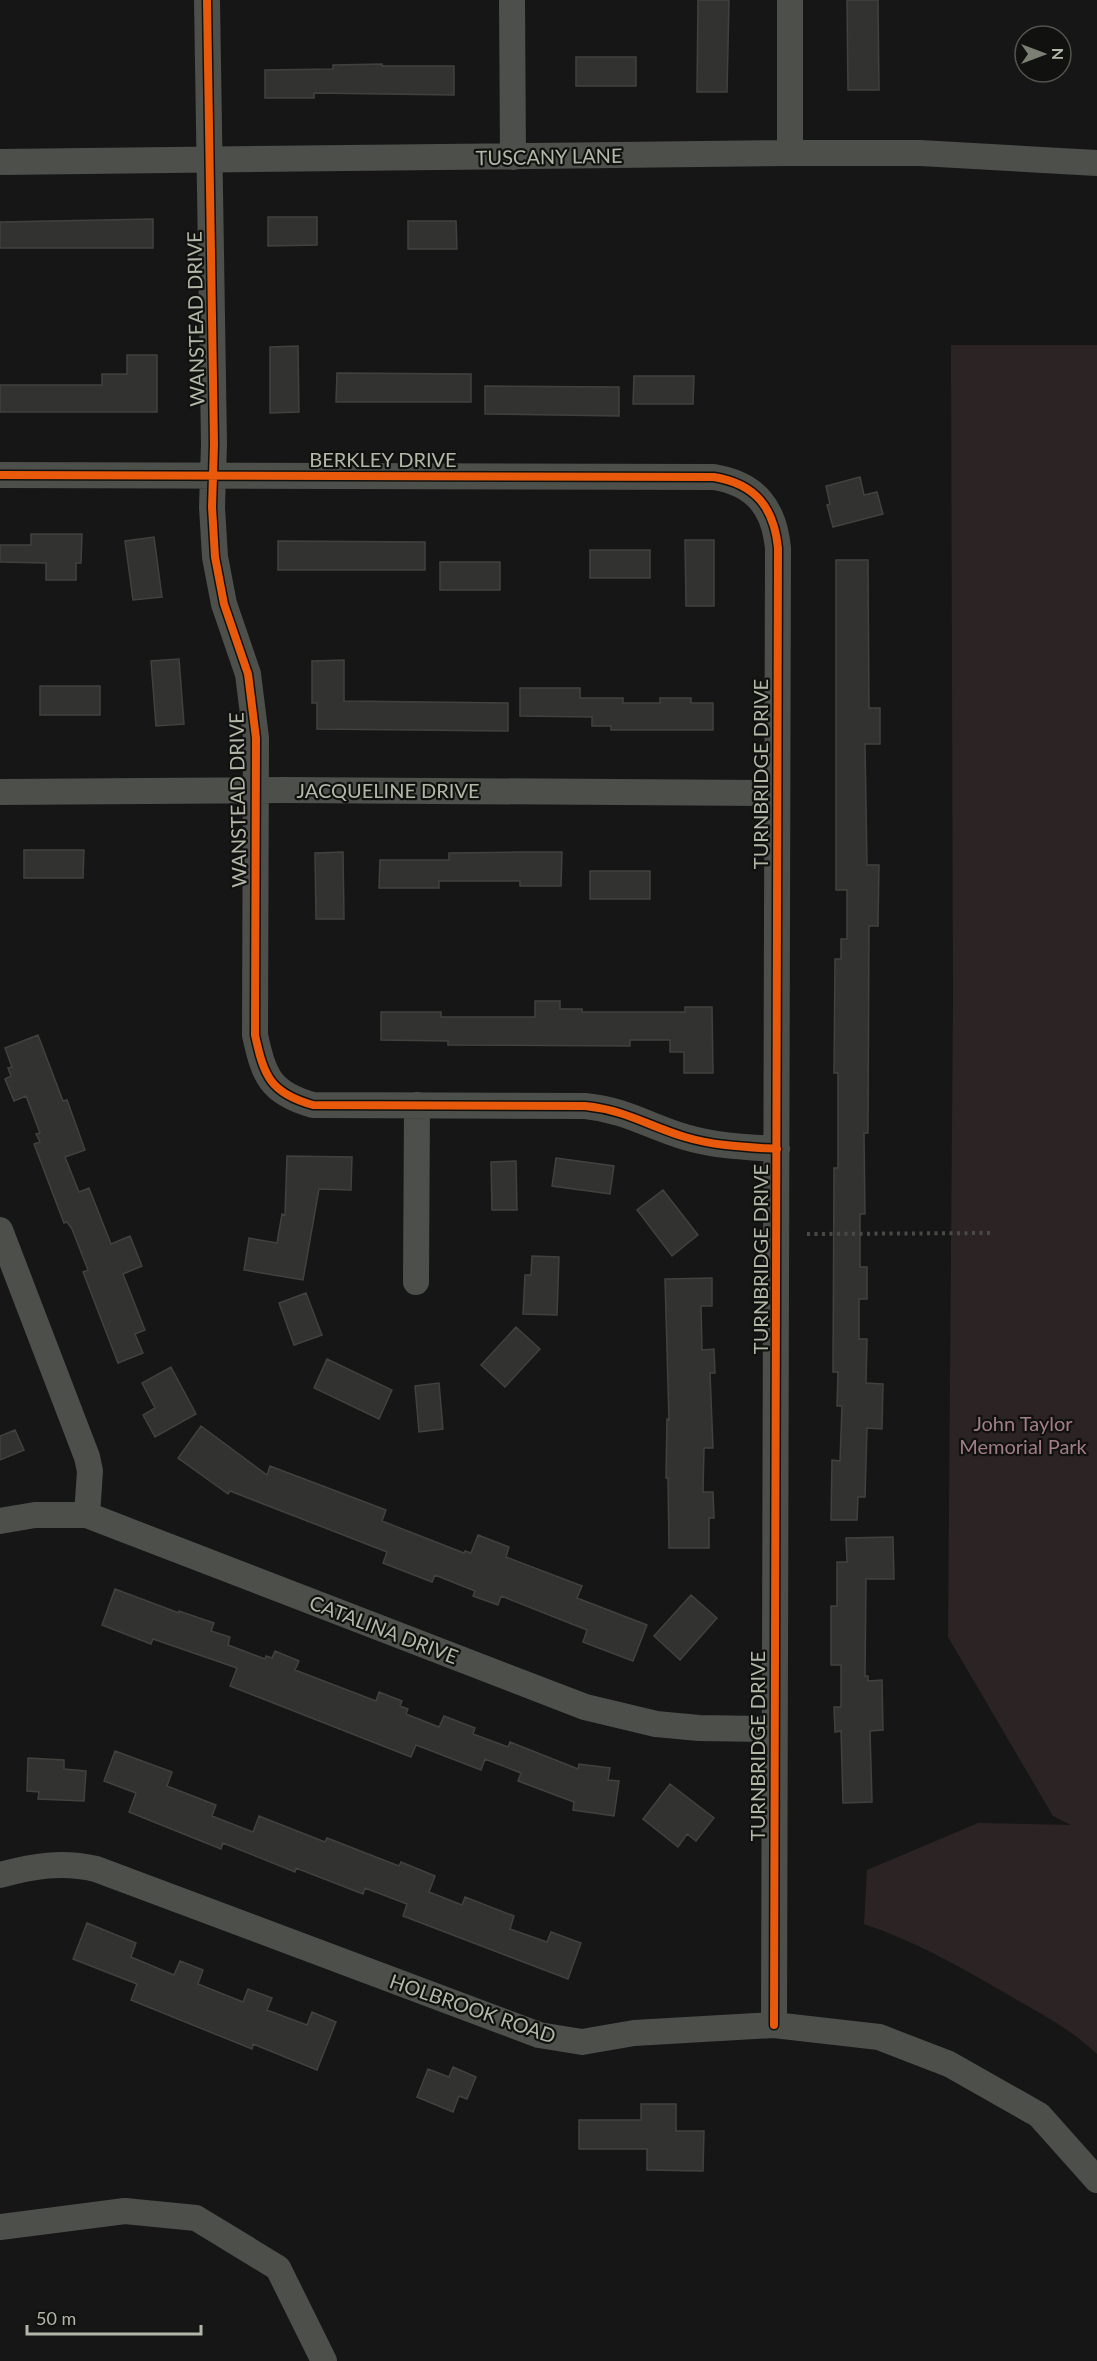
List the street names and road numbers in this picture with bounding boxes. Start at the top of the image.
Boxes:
street label: TUSCANY LANE [475,143,623,169]
street label: WANSTEAD DRIVE [181,231,209,407]
street label: BERKLEY DRIVE [309,447,457,471]
street label: TURNBRIDGE DRIVE [748,679,772,869]
street label: WANSTEAD DRIVE [223,712,251,888]
street label: JACQUELINE DRIVE [296,778,480,802]
street label: TURNBRIDGE DRIVE [748,1164,772,1354]
street label: CATALINA DRIVE [306,1590,462,1668]
street label: TURNBRIDGE DRIVE [745,1651,769,1841]
street label: HOLBROOK ROAD [387,1968,559,2048]

